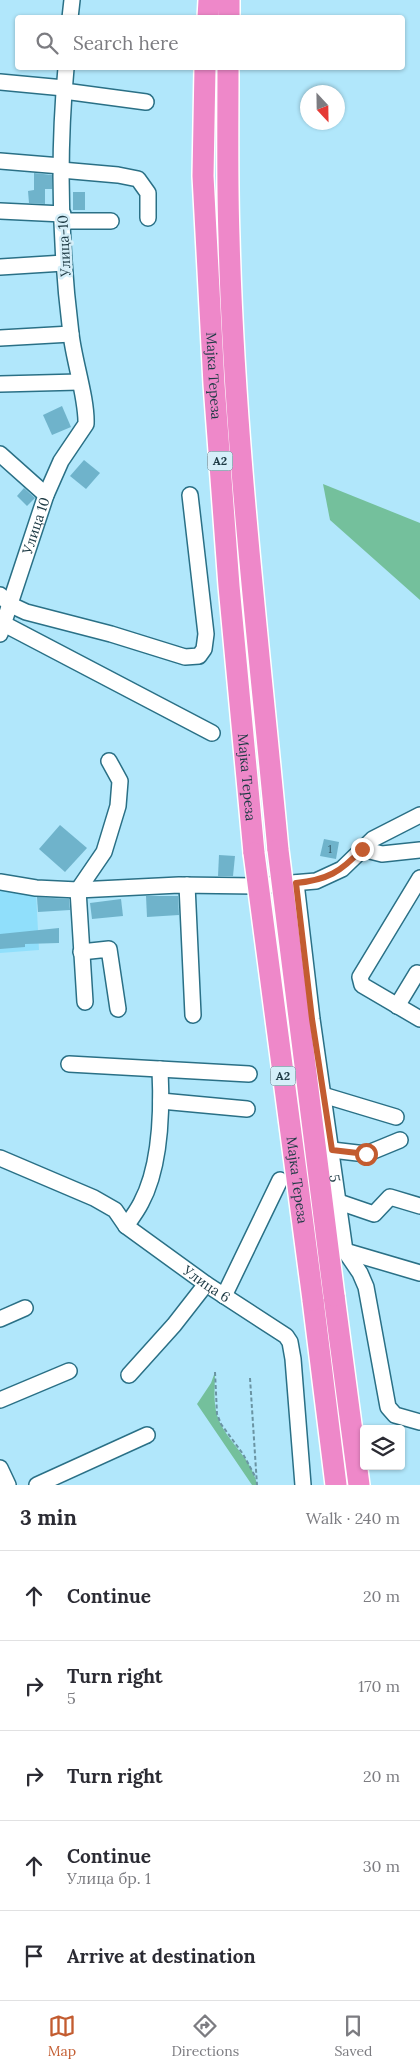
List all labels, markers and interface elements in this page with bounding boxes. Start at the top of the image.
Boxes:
search box [15,15,405,70]
icon: search [33,29,61,57]
text: Search here [73,31,179,55]
north arrow [300,85,345,130]
street label: Улица-10 [53,215,75,278]
street label: Мајка Тереза [202,331,226,420]
road number: A2 [208,452,232,471]
street label: Улица 10 [18,495,54,558]
street label: Мајка Тереза [234,733,260,822]
route end [351,838,374,861]
house number: 1 [328,842,332,856]
road number: A2 [270,1066,296,1086]
street label: Мајка Тереза [283,1136,312,1225]
route start [355,1143,378,1166]
street label: 5 [325,1173,344,1184]
street label: Улица 6 [179,1261,234,1306]
map controls [360,1425,405,1470]
button: layers [360,1425,405,1470]
text: 3 min [20,1504,77,1531]
text: Walk · 240 m [306,1508,400,1528]
icon: ahead [20,1582,48,1610]
text: Continue [67,1584,151,1608]
text: 20 m [363,1586,400,1606]
text: Turn right [67,1664,163,1688]
icon: right [20,1672,48,1700]
text: 170 m [358,1676,400,1696]
text: 5 [67,1688,76,1708]
icon: right [20,1762,48,1790]
text: Turn right [67,1764,163,1788]
text: 20 m [363,1766,400,1786]
text: Continue [67,1844,151,1868]
icon: ahead [20,1852,48,1880]
text: 30 m [363,1856,400,1876]
text: Улица бр. 1 [67,1868,151,1888]
icon: arrive [20,1942,48,1970]
text: Arrive at destination [67,1944,256,1968]
tab: Map [48,2012,76,2060]
tab: Directions [171,2012,239,2060]
tab: Saved [334,2012,372,2060]

